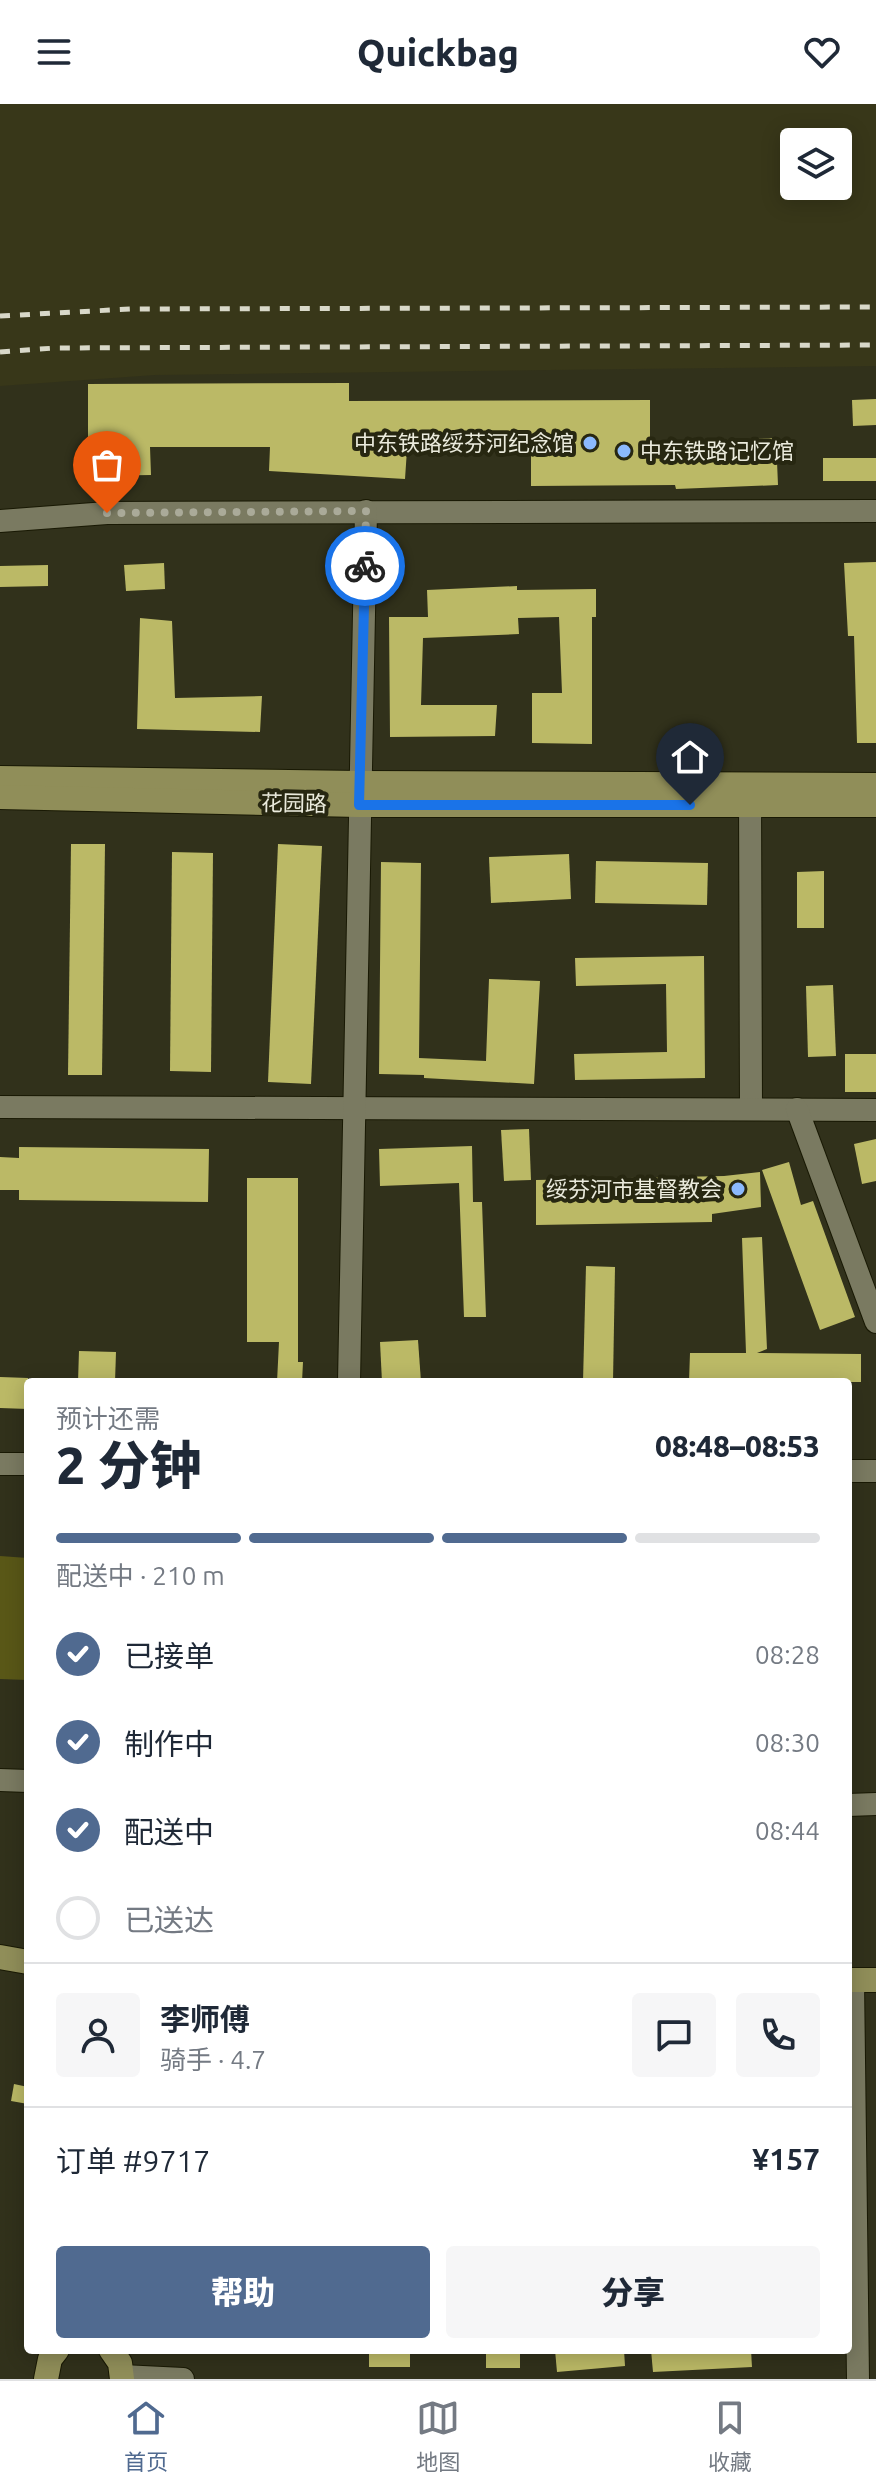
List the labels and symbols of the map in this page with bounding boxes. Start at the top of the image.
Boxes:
place label: 中东铁路绥芬河纪念馆 [354,430,574,455]
pin [73,431,141,513]
marker: 中东铁路绥芬河纪念馆 [581,434,599,452]
place label: 中东铁路记忆馆 [640,438,794,463]
marker: 中东铁路记忆馆 [615,442,633,460]
courier [325,526,405,606]
pin [656,723,724,805]
street label: 花园路 [261,789,327,816]
place label: 绥芬河市基督教会 [546,1176,722,1201]
marker: 绥芬河市基督教会 [729,1180,747,1198]

